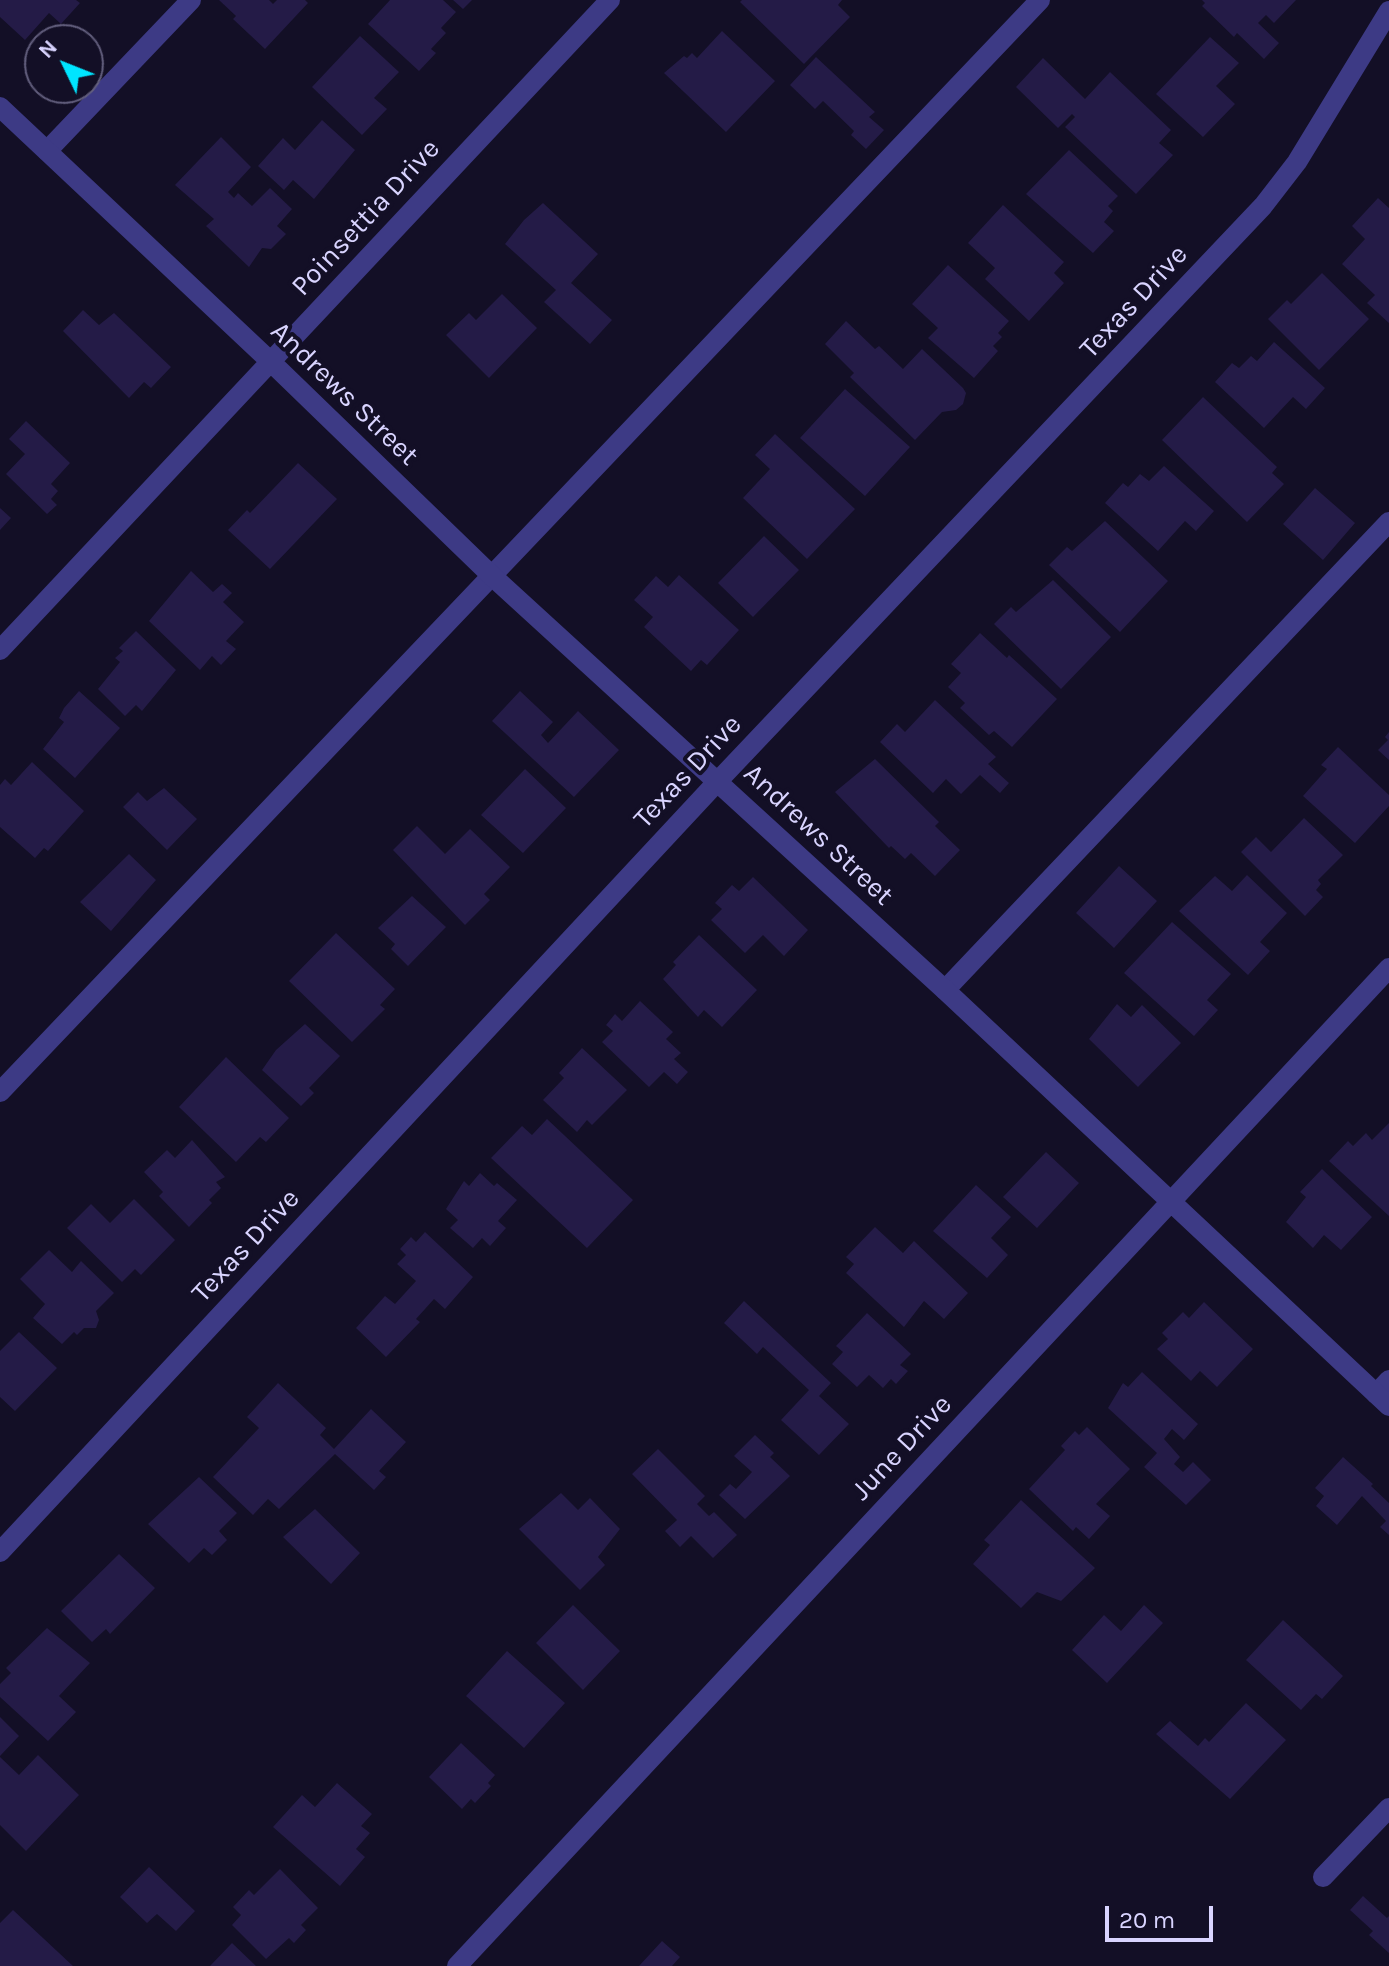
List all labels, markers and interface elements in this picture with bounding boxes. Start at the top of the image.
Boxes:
north arrow [24,24,104,104]
text: N [33,34,63,64]
street label: Poinsettia Drive [285,133,447,303]
street label: Texas Drive [1073,238,1195,366]
street label: Andrews Street [263,315,425,473]
street label: Texas Drive [627,708,749,836]
street label: Andrews Street [736,757,900,913]
street label: Texas Drive [185,1182,307,1310]
street label: June Drive [845,1388,959,1508]
scale bar [1109,1890,1217,1940]
text: 20 m [1119,1906,1175,1934]

